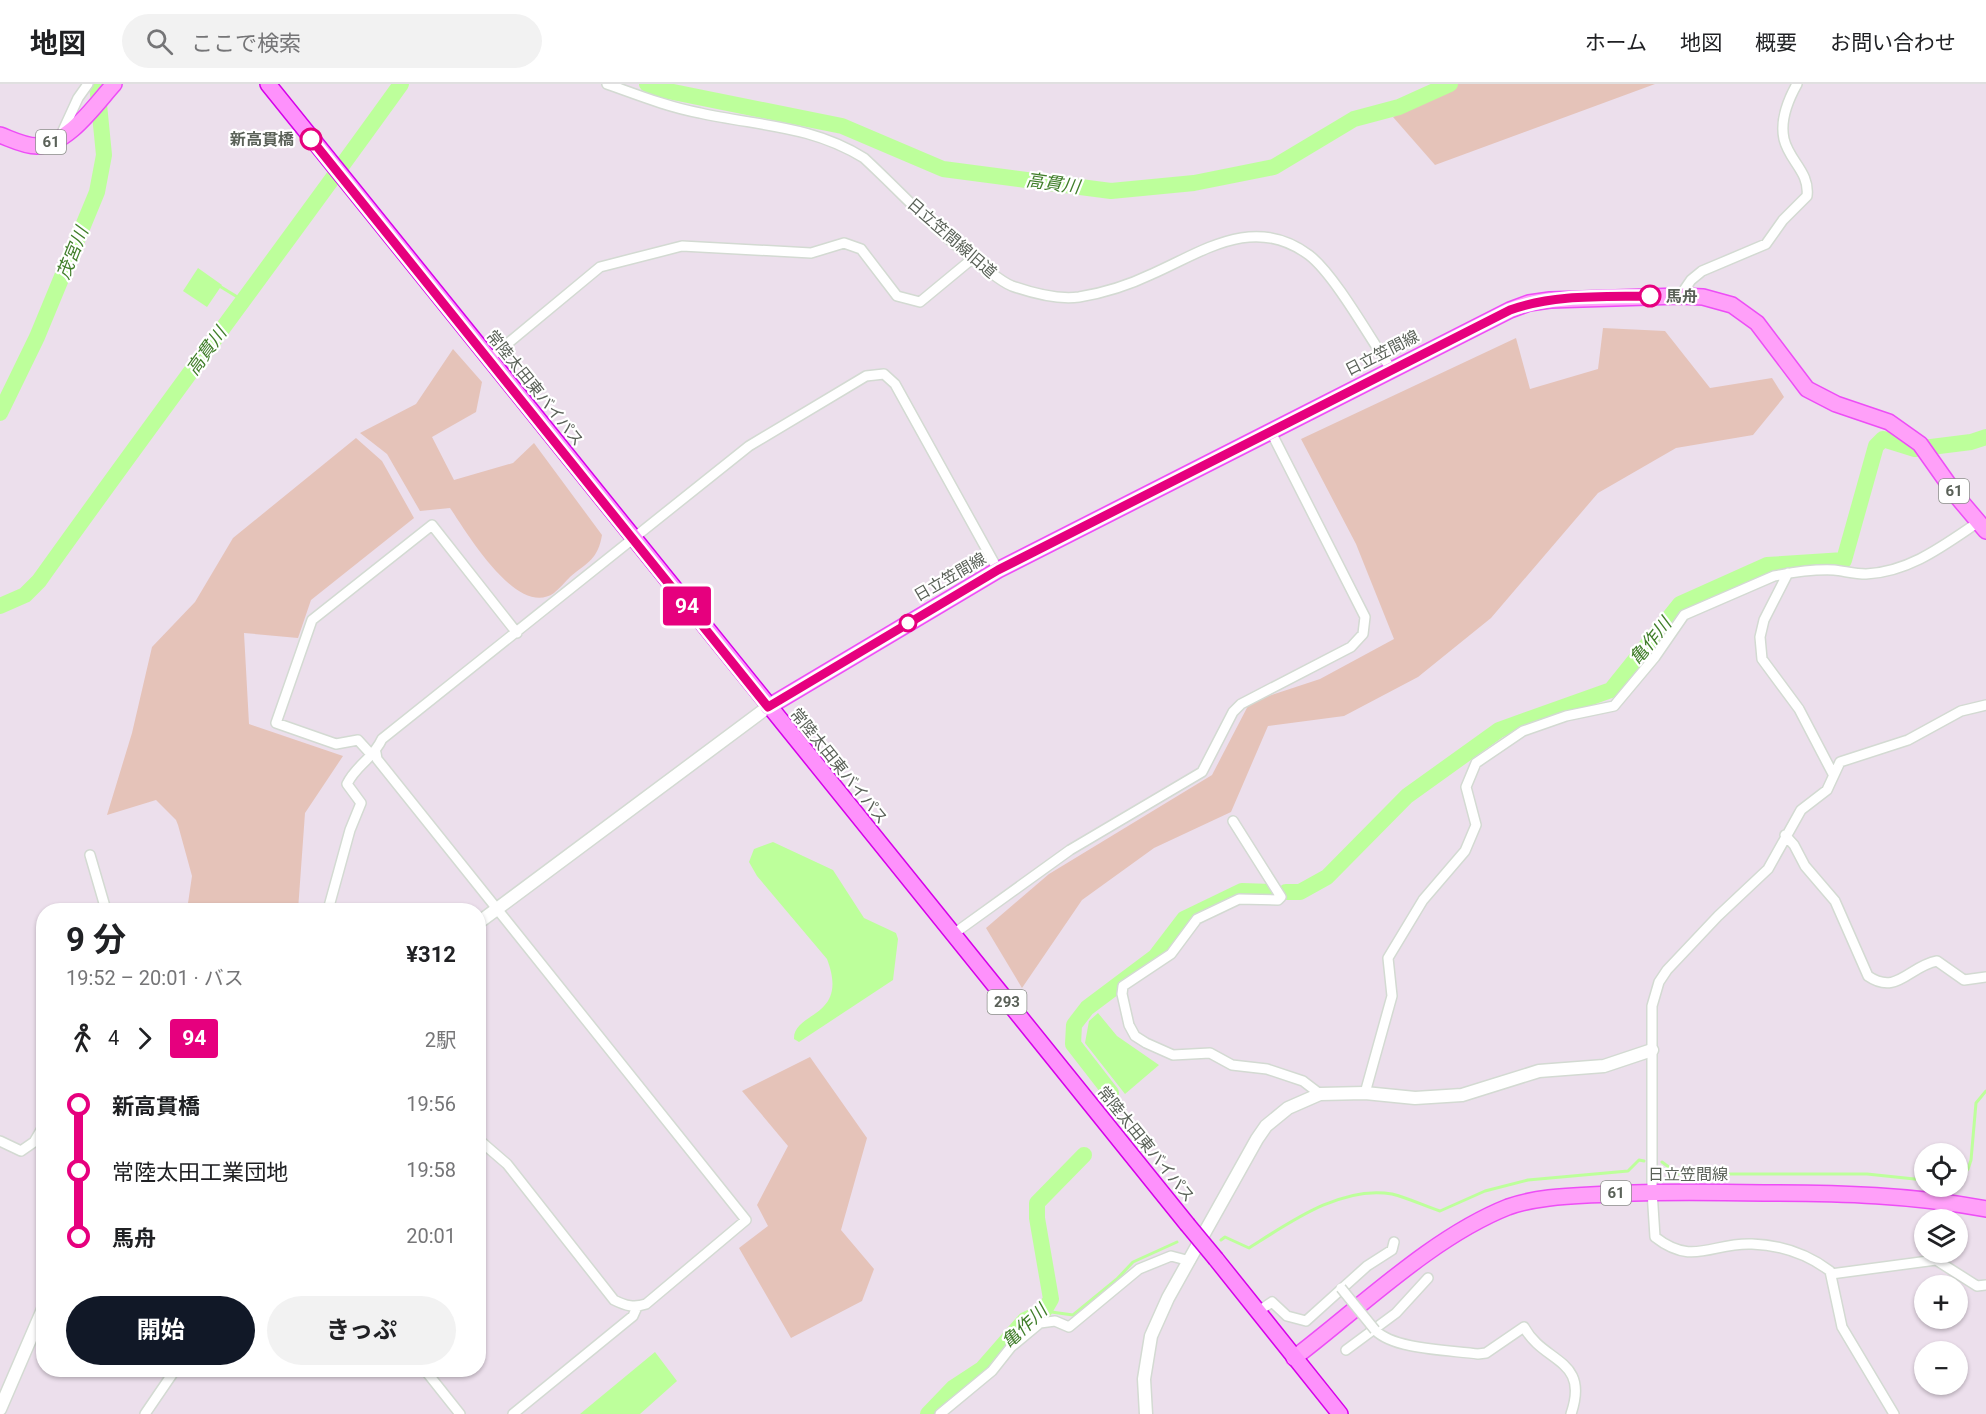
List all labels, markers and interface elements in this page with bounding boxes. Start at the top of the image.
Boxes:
search box [122,14,542,68]
icon: search [143,25,176,58]
text: 地図 [30,27,86,60]
text: ここで検索 [191,31,301,56]
text: ホーム [1585,31,1647,55]
text: 地図 [1680,31,1722,55]
text: 概要 [1755,31,1797,55]
text: お問い合わせ [1830,31,1956,55]
marker: 新高貫橋 [300,128,322,150]
road number: 61 [36,130,66,154]
place label: 新高貫橋 [230,130,294,149]
water label: 高貫川 [1025,169,1083,197]
street label: 日立笠間線旧道 [903,194,1001,282]
water label: 茂宮川 [52,222,93,282]
marker: 馬舟 [1639,285,1661,307]
place label: 馬舟 [1666,287,1698,306]
water label: 高貫川 [182,321,232,379]
street label: 常陸太田東バイパス [482,326,588,450]
street label: 日立笠間線 [1342,326,1422,380]
road number: 61 [1939,479,1969,503]
street label: 日立笠間線 [911,549,989,605]
line badge: 94 [660,586,714,626]
text: 94 [675,594,699,618]
water label: 亀作川 [1625,612,1676,669]
unlabelled marker [899,614,917,632]
street label: 常陸太田東バイパス [786,704,892,828]
text: 9 分 [66,920,126,959]
text: ¥312 [406,942,456,967]
text: 19:52 – 20:01 · バス [66,966,244,990]
road number: 293 [988,990,1026,1014]
icon: walk [66,1022,99,1055]
icon: forward [128,1022,161,1055]
text: 4 [108,1026,119,1050]
text: 94 [182,1026,206,1050]
text: 2駅 [425,1028,456,1052]
street label: 常陸太田東バイパス [1093,1082,1199,1206]
text: 19:56 [406,1092,456,1116]
text: 新高貫橋 [112,1094,200,1119]
map controls [1914,1143,1968,1395]
button: locate [1914,1143,1968,1197]
text: 19:58 [406,1158,456,1182]
text: 常陸太田工業団地 [112,1160,288,1185]
street label: 日立笠間線 [1648,1165,1728,1184]
road number: 61 [1601,1181,1631,1205]
button: layers [1914,1209,1968,1263]
text: 20:01 [406,1224,456,1248]
text: 馬舟 [112,1226,156,1251]
button: + [1914,1275,1968,1329]
button: 開始 [66,1296,255,1365]
button: きっぷ [267,1296,456,1365]
water label: 亀作川 [997,1299,1052,1352]
button: − [1914,1341,1968,1395]

